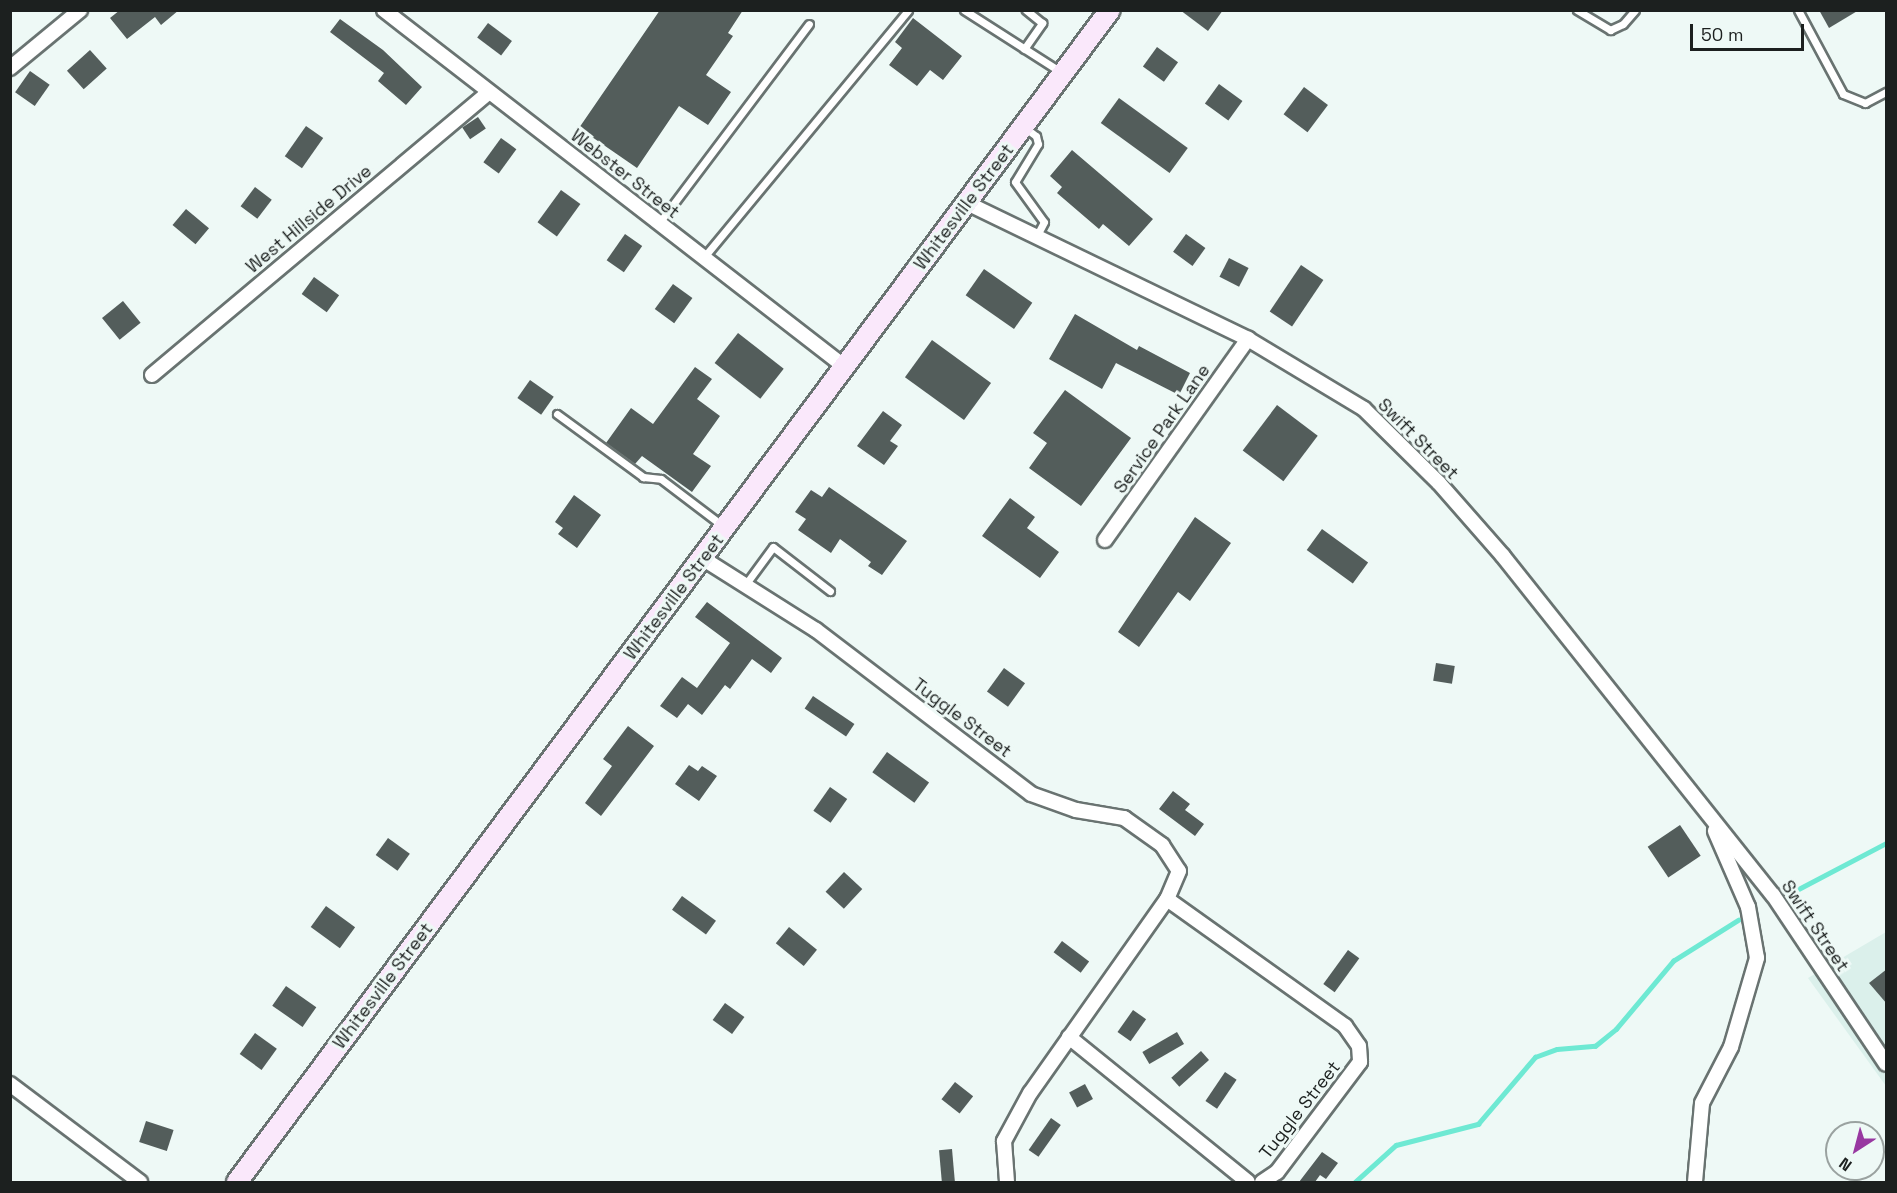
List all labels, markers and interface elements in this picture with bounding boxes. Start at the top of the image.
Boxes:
scale bar [1693,12,1807,50]
text: 50 m [1701,23,1743,46]
street label: Webster Street [566,125,684,223]
street label: Whitesville Street [910,140,1018,274]
street label: West Hillside Drive [242,160,376,278]
street label: Service Park Lane [1109,360,1215,498]
street label: Swift Street [1373,394,1463,484]
street label: Whitesville Street [620,530,728,664]
street label: Tuggle Street [908,674,1016,762]
street label: Swift Street [1777,876,1853,976]
street label: Whitesville Street [329,919,437,1053]
street label: Tuggle Street [1255,1057,1345,1163]
north arrow [1825,1121,1885,1181]
text: N [1835,1153,1856,1176]

